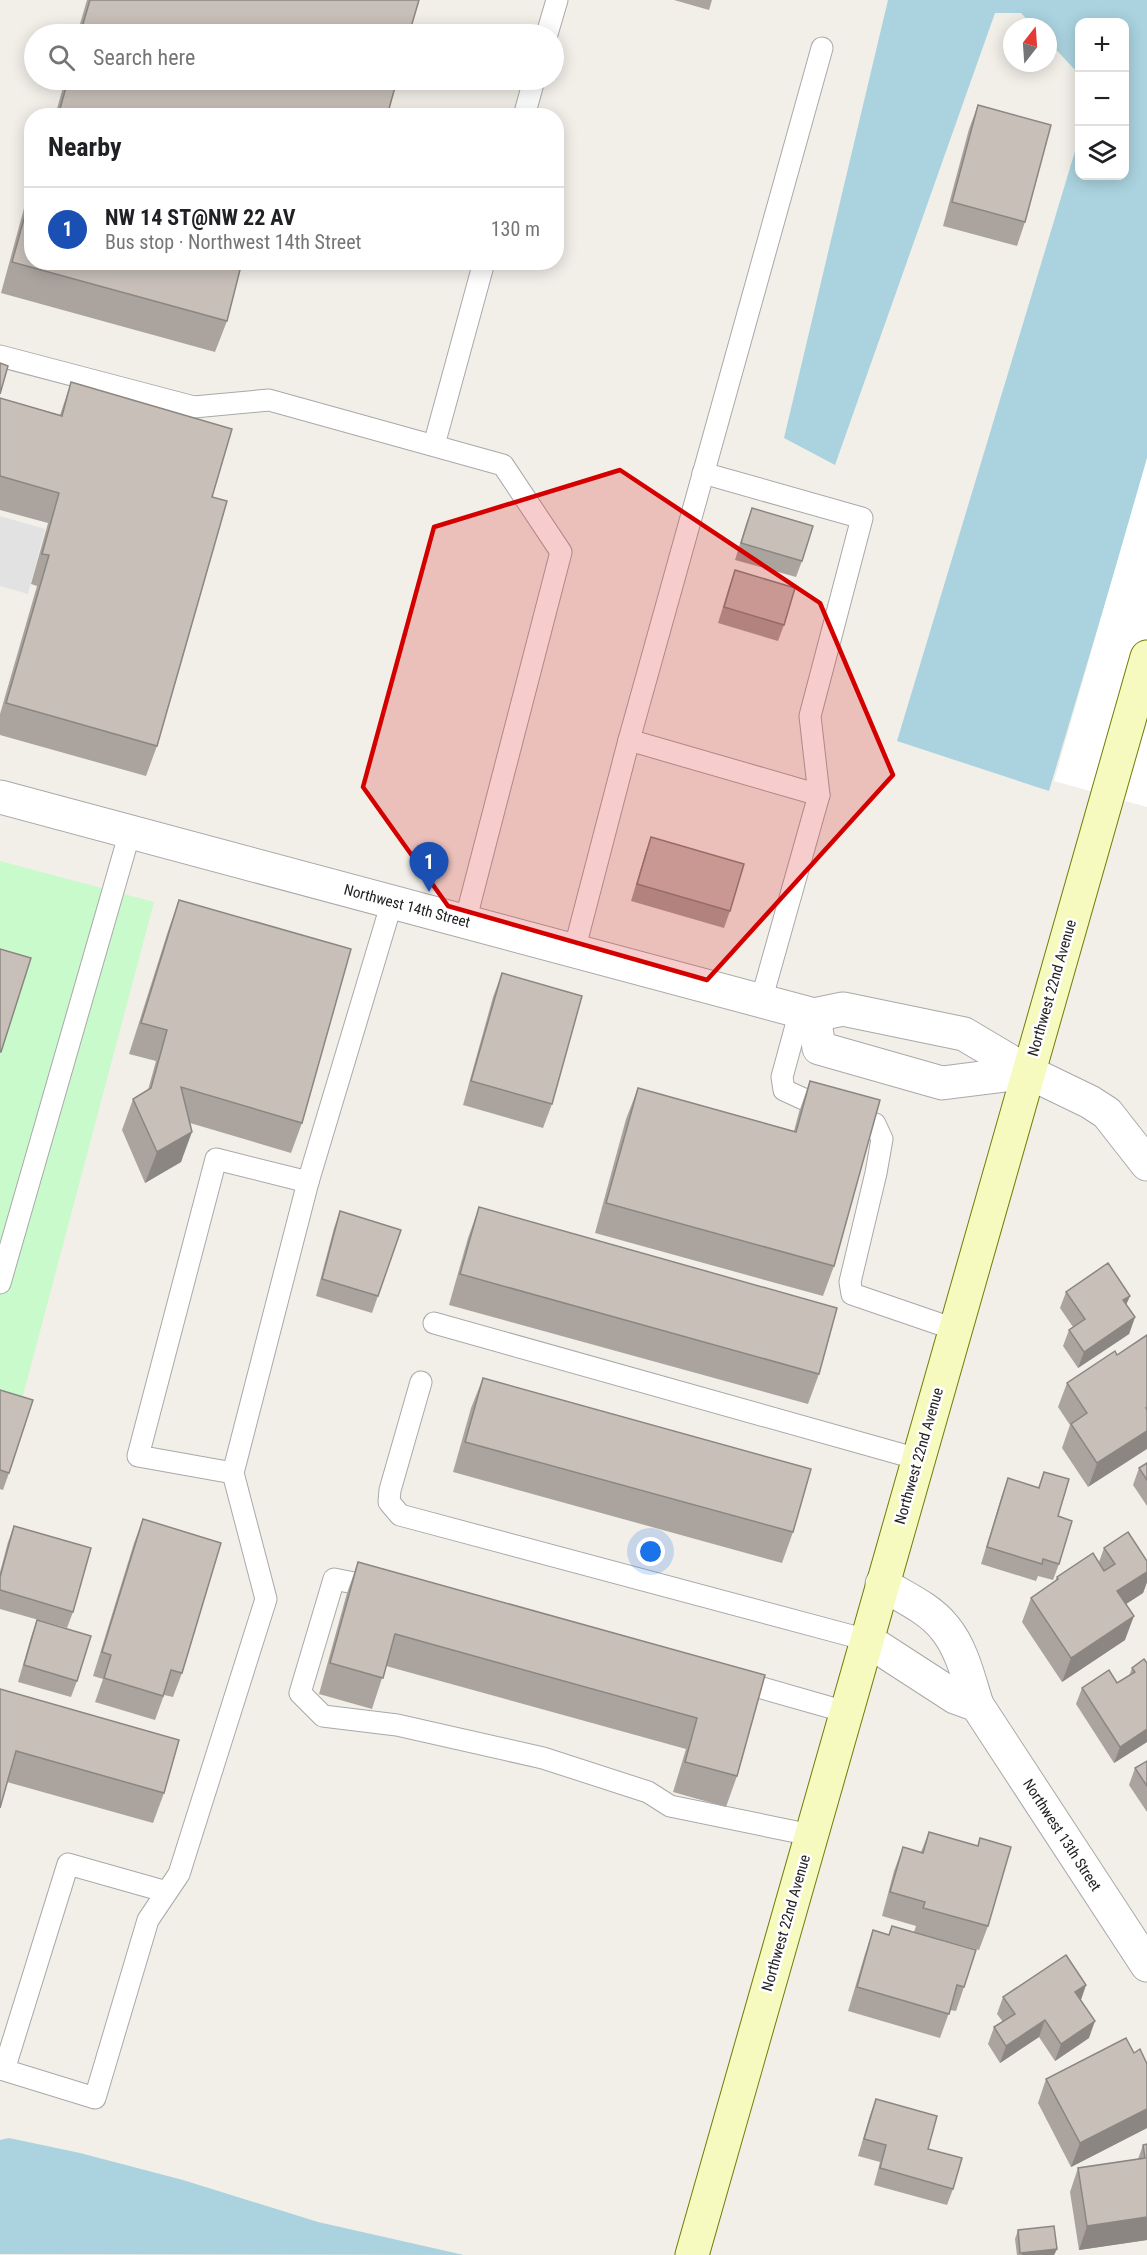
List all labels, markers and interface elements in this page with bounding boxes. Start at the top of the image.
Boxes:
north arrow [1003,18,1057,72]
map controls [1075,18,1129,180]
button: + [1075,18,1129,72]
search box [24,24,564,90]
icon: search [45,41,78,74]
text: Search here [93,45,195,70]
button: − [1075,72,1129,126]
button: layers [1075,126,1129,180]
text: Nearby [48,132,122,162]
text: NW 14 ST@NW 22 AV [105,205,295,230]
text: 1 [62,217,73,241]
text: 130 m [491,217,540,241]
text: Bus stop · Northwest 14th Street [105,230,361,254]
pin: 1 [410,842,448,892]
street label: Northwest 14th Street [342,880,472,932]
street label: Northwest 22nd Avenue [1024,918,1080,1058]
street label: Northwest 22nd Avenue [891,1386,947,1526]
your location [636,1537,665,1566]
street label: Northwest 13th Street [1019,1776,1105,1894]
street label: Northwest 22nd Avenue [758,1853,814,1993]

